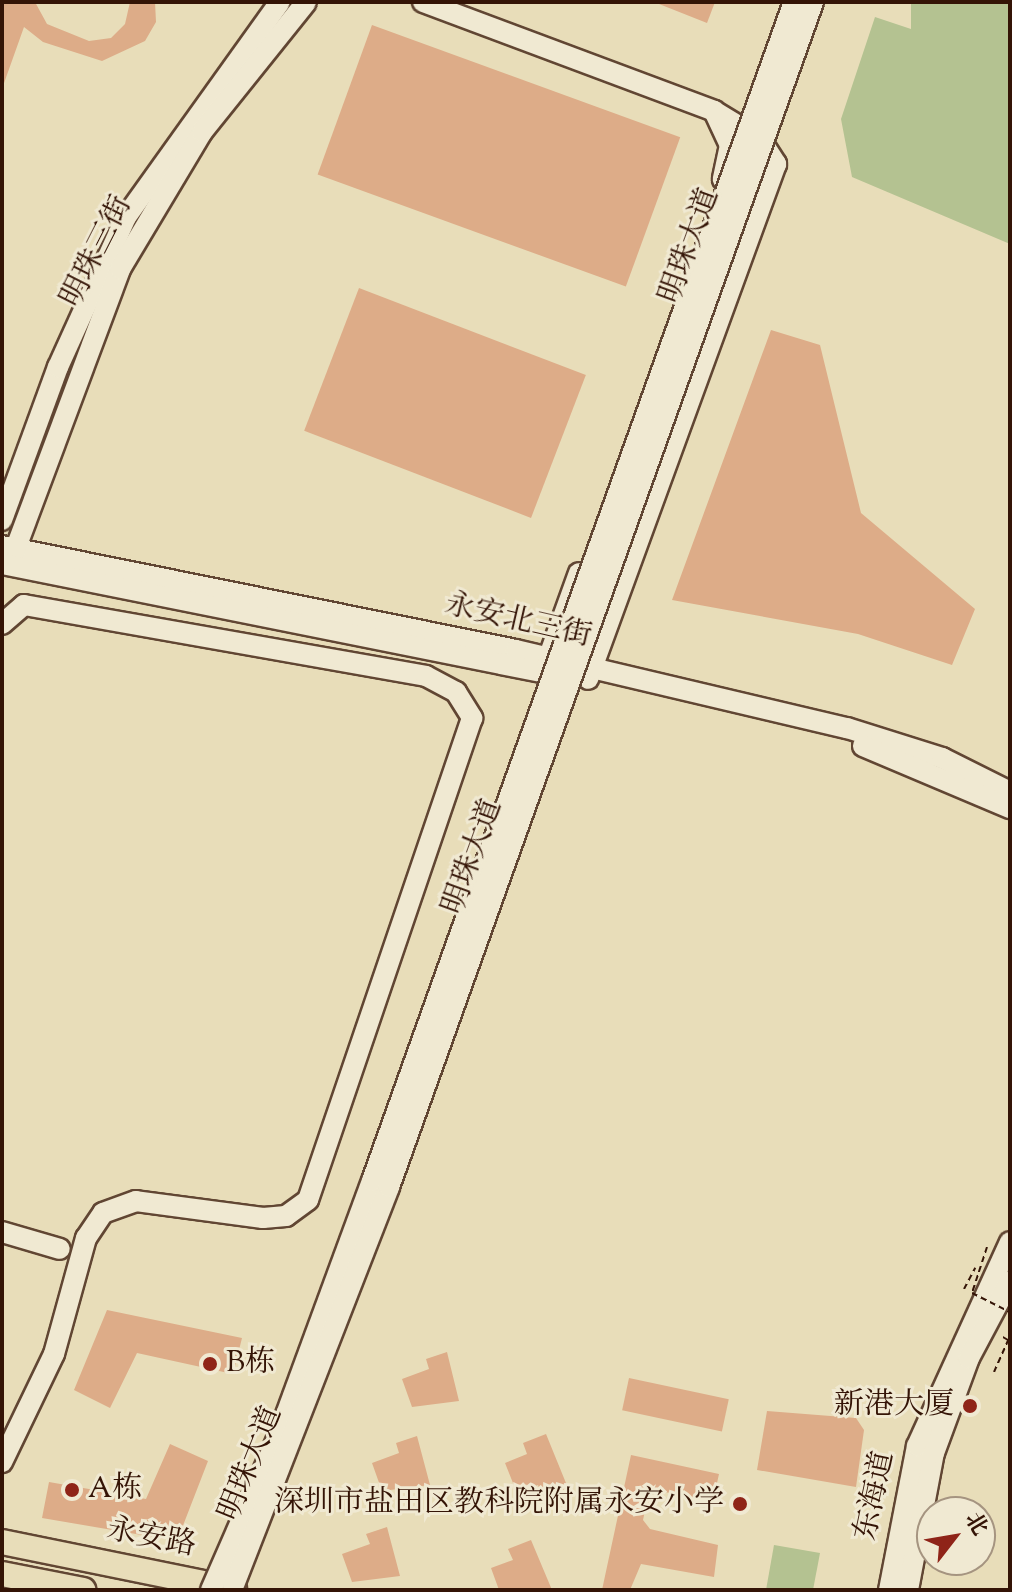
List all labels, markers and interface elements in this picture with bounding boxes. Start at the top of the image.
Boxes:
street label: 明珠大道 [654,183,728,309]
street label: 明珠三街 [55,190,141,314]
street label: 永安北三街 [441,588,595,656]
street label: 明珠大道 [437,794,511,920]
place label: B栋 [226,1346,275,1382]
marker: B栋 [201,1355,219,1373]
place label: 新港大厦 [834,1388,954,1424]
marker: 新港大厦 [961,1397,979,1415]
street label: 明珠大道 [213,1402,291,1526]
street label: 东海道 [849,1448,903,1544]
place label: A栋 [88,1472,142,1508]
marker: A栋 [63,1481,81,1499]
place label: 深圳市盐田区教科院附属永安小学 [274,1486,724,1522]
marker: 深圳市盐田区教科院附属永安小学 [731,1495,749,1513]
north arrow [916,1496,996,1576]
text: 北 [955,1507,994,1542]
street label: 永安路 [103,1513,199,1565]

